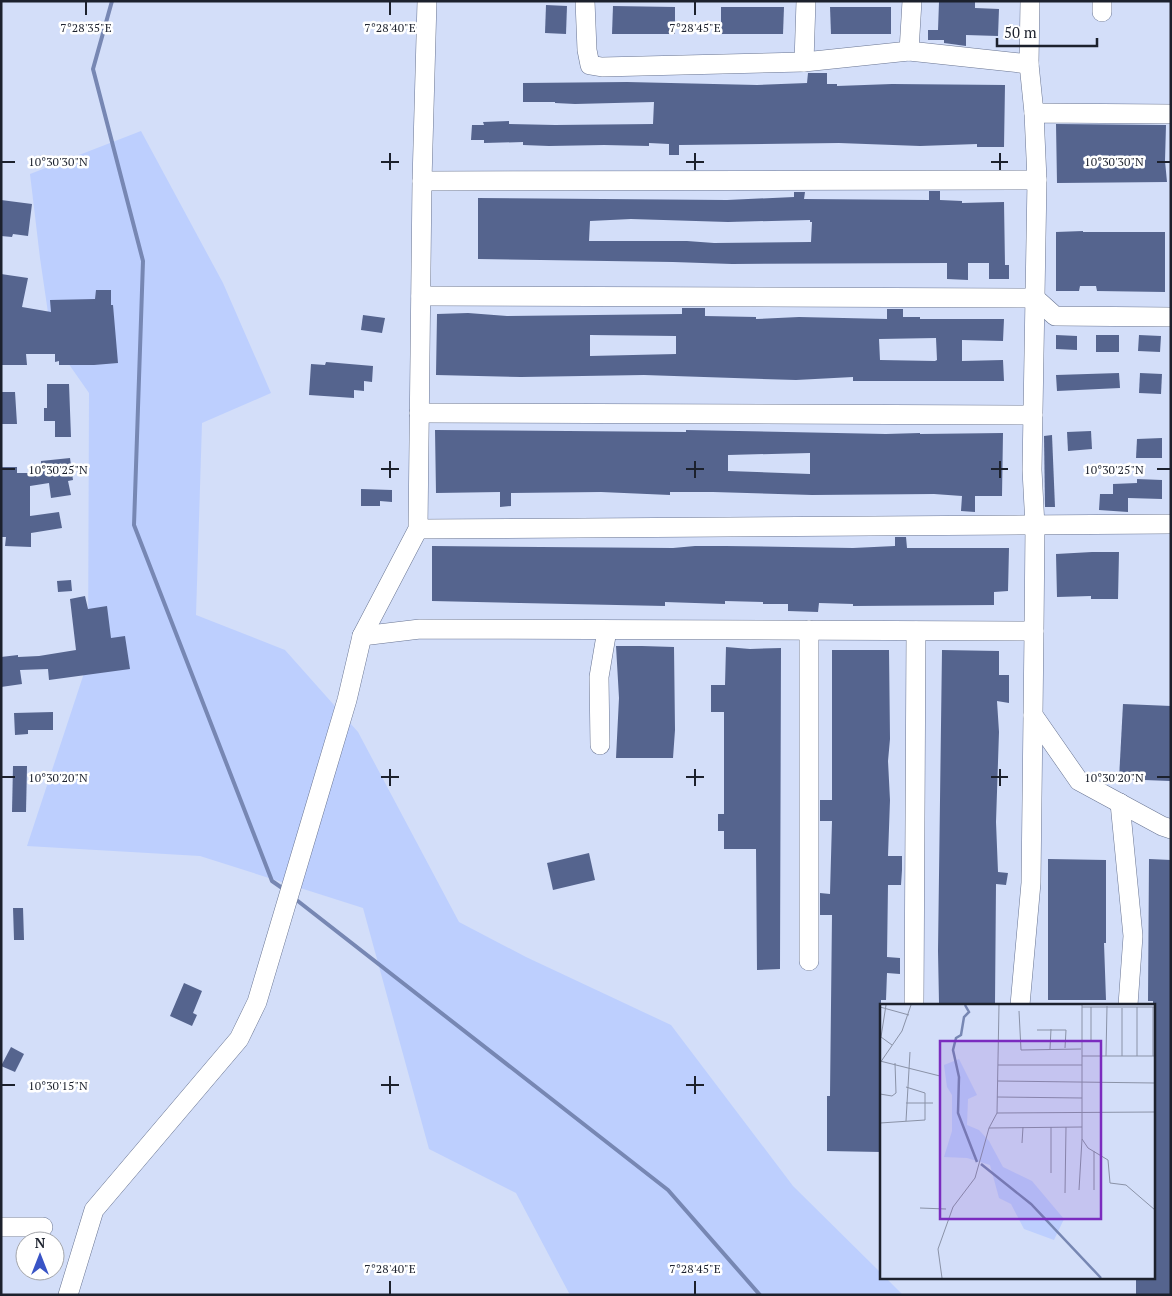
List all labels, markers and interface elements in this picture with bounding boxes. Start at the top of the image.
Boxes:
scale bar [997,15,1097,47]
text: 7°28'35"E [60,20,112,35]
text: 7°28'40"E [364,20,416,35]
text: 7°28'45"E [669,20,721,35]
text: 50 m [1004,22,1037,42]
text: 10°30'30"N [28,154,88,169]
text: 10°30'30"N [1084,154,1144,169]
text: 10°30'25"N [28,462,88,477]
text: 10°30'25"N [1084,462,1144,477]
text: 10°30'20"N [28,770,88,785]
text: 10°30'20"N [1084,770,1144,785]
inset map [880,1004,1154,1278]
text: 10°30'15"N [28,1078,88,1093]
north arrow [15,1231,65,1281]
text: N [35,1233,46,1252]
text: 7°28'40"E [364,1261,416,1276]
text: 7°28'45"E [669,1261,721,1276]

